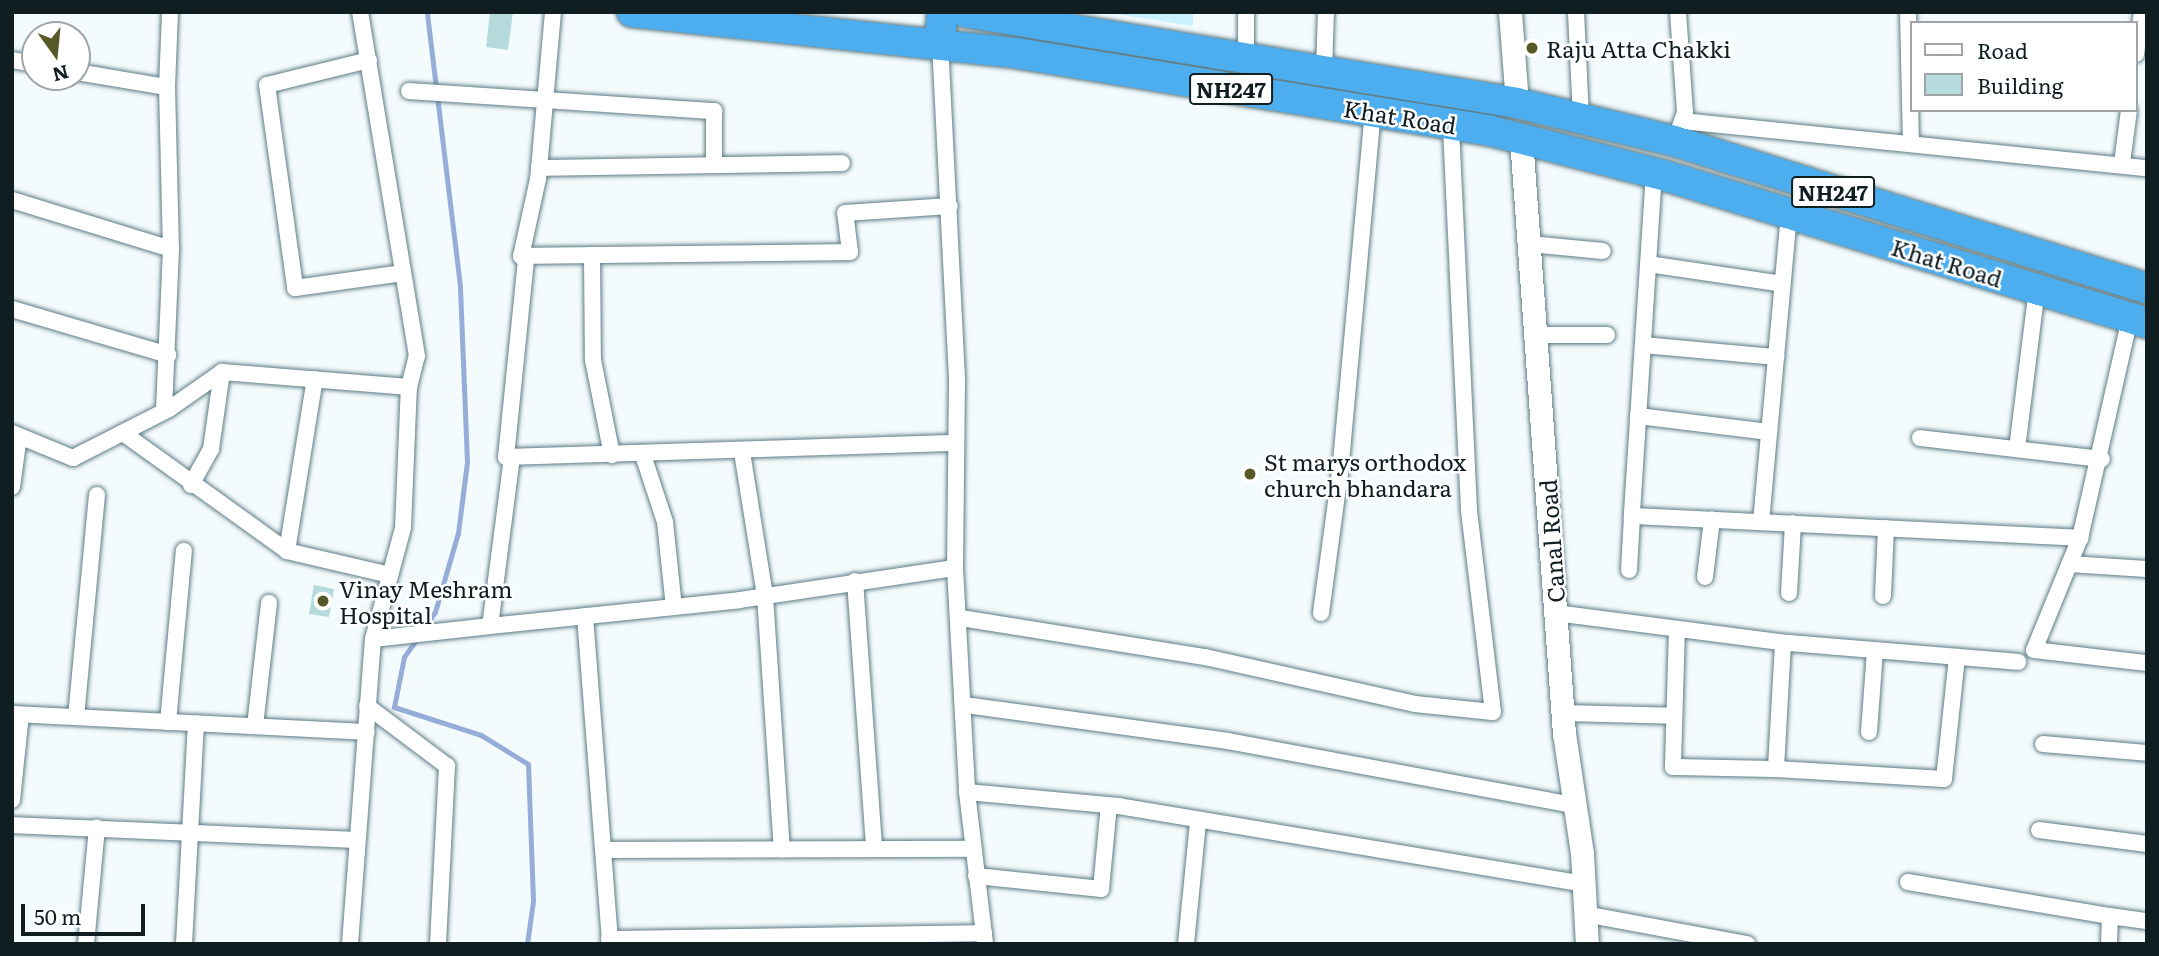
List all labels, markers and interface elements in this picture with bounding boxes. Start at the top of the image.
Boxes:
north arrow [21,21,91,91]
legend [1910,21,2138,112]
place label: Raju Atta Chakki [1546,34,1731,62]
text: Road [1977,34,2028,65]
marker: Raju Atta Chakki [1524,40,1540,56]
text: N [50,59,72,90]
text: Building [1977,69,2063,100]
road number: NH247 [1189,72,1273,106]
street label: Khat Road [1342,93,1458,139]
road number: NH247 [1791,174,1875,210]
street label: Khat Road [1888,232,2006,292]
place label: St marys orthodox church bhandara [1264,447,1466,501]
marker: St marys orthodox church bhandara [1242,466,1258,482]
street label: Canal Road [1533,478,1569,604]
place label: Vinay Meshram Hospital [339,574,512,628]
marker: Vinay Meshram Hospital [313,591,333,611]
scale bar [24,890,149,934]
text: 50 m [34,900,81,931]

